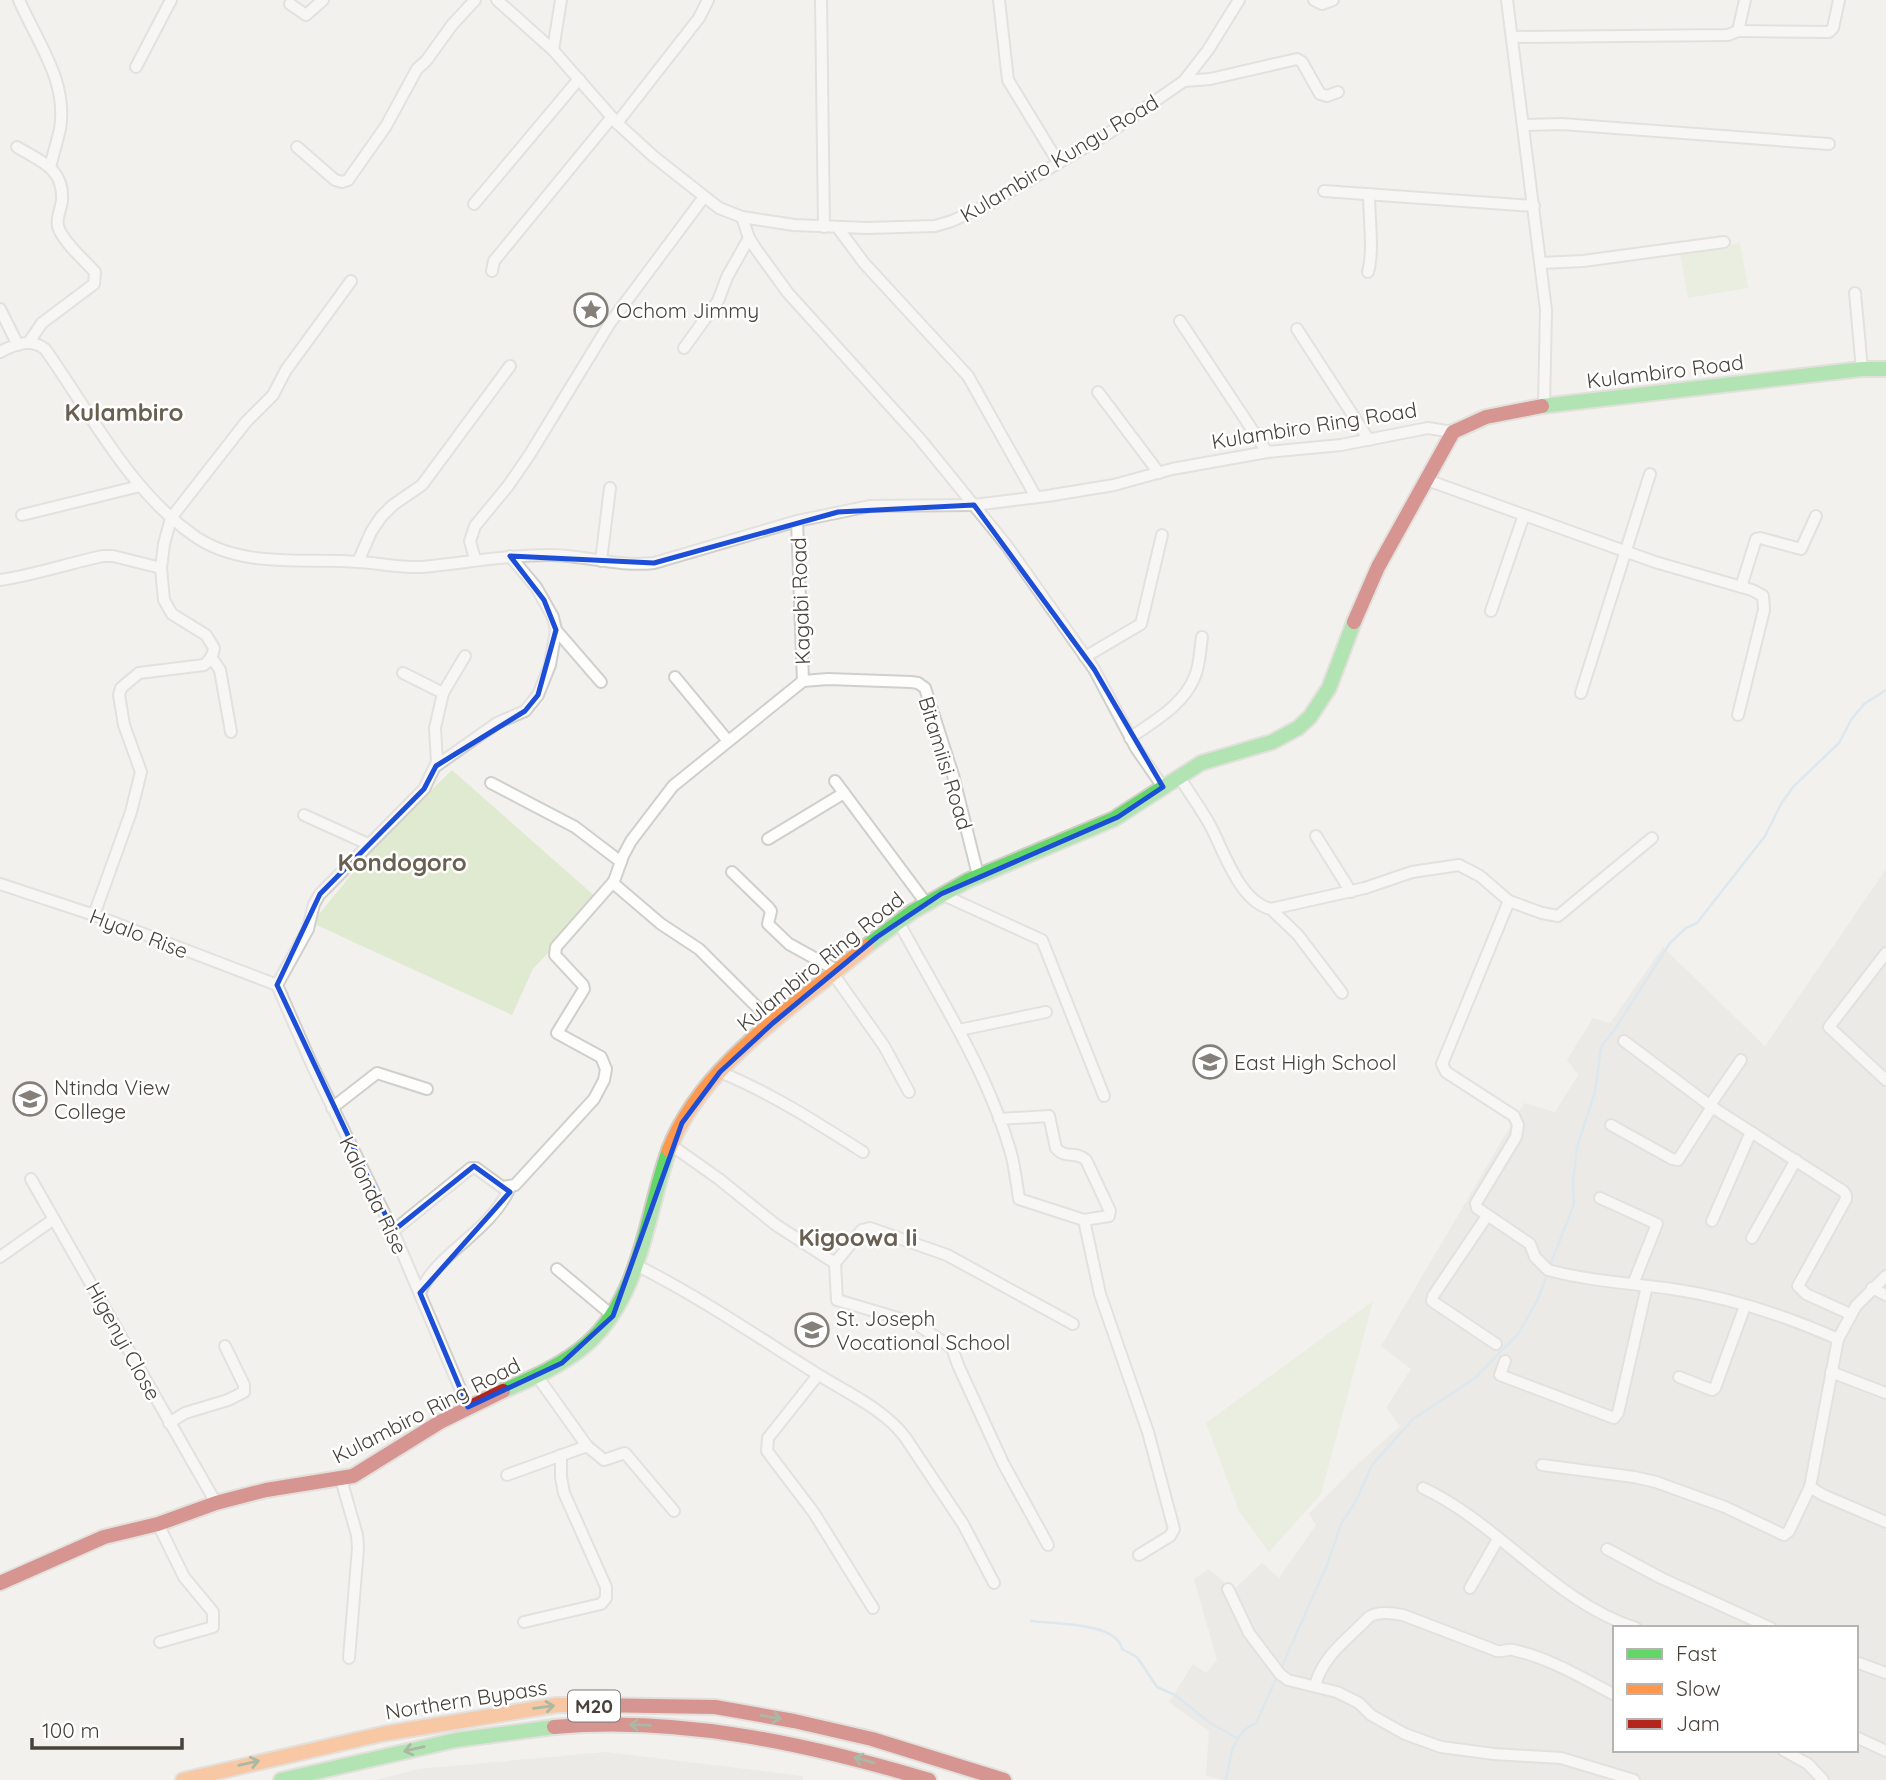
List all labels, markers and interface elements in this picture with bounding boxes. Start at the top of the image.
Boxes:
street label: Kulambiro Kungu Road [955,89,1163,227]
place icon: Ochom Jimmy [572,291,610,329]
place label: Ochom Jimmy [616,297,759,323]
street label: Kulambiro Road [1585,348,1745,394]
street label: Kulambiro Ring Road [1210,396,1418,454]
district label: Kulambiro [65,397,183,427]
street label: Kagabi Road [785,537,815,665]
street label: Bitamiisi Road [913,693,979,833]
district label: Kondogoro [337,847,467,877]
street label: Kulambiro Ring Road [731,886,909,1036]
street label: Hyalo Rise [86,902,192,964]
school or university icon: East High School [1191,1043,1229,1081]
place label: East High School [1234,1049,1397,1075]
place label: Ntinda View College [54,1074,171,1124]
school or university icon: Ntinda View College [11,1080,49,1118]
street label: Kalonda Rise [334,1132,414,1258]
district label: Kigoowa Ii [799,1222,917,1252]
street label: Higenyi Close [81,1277,167,1405]
place label: St. Joseph Vocational School [836,1305,1010,1355]
school or university icon: St. Joseph Vocational School [793,1311,831,1349]
street label: Kulambiro Ring Road [328,1351,524,1469]
legend [1613,1626,1858,1752]
text: Fast [1676,1640,1717,1666]
street label: Northern Bypass [383,1673,549,1725]
text: Slow [1676,1675,1721,1701]
road number: M20 [568,1690,620,1722]
one-way arrow [532,1700,555,1713]
scale bar [32,1706,182,1750]
text: Jam [1676,1710,1720,1736]
one-way arrow [759,1711,782,1724]
text: 100 m [42,1717,100,1743]
one-way arrow [629,1718,652,1731]
one-way arrow [403,1743,426,1756]
one-way arrow [853,1753,876,1766]
one-way arrow [237,1756,260,1770]

